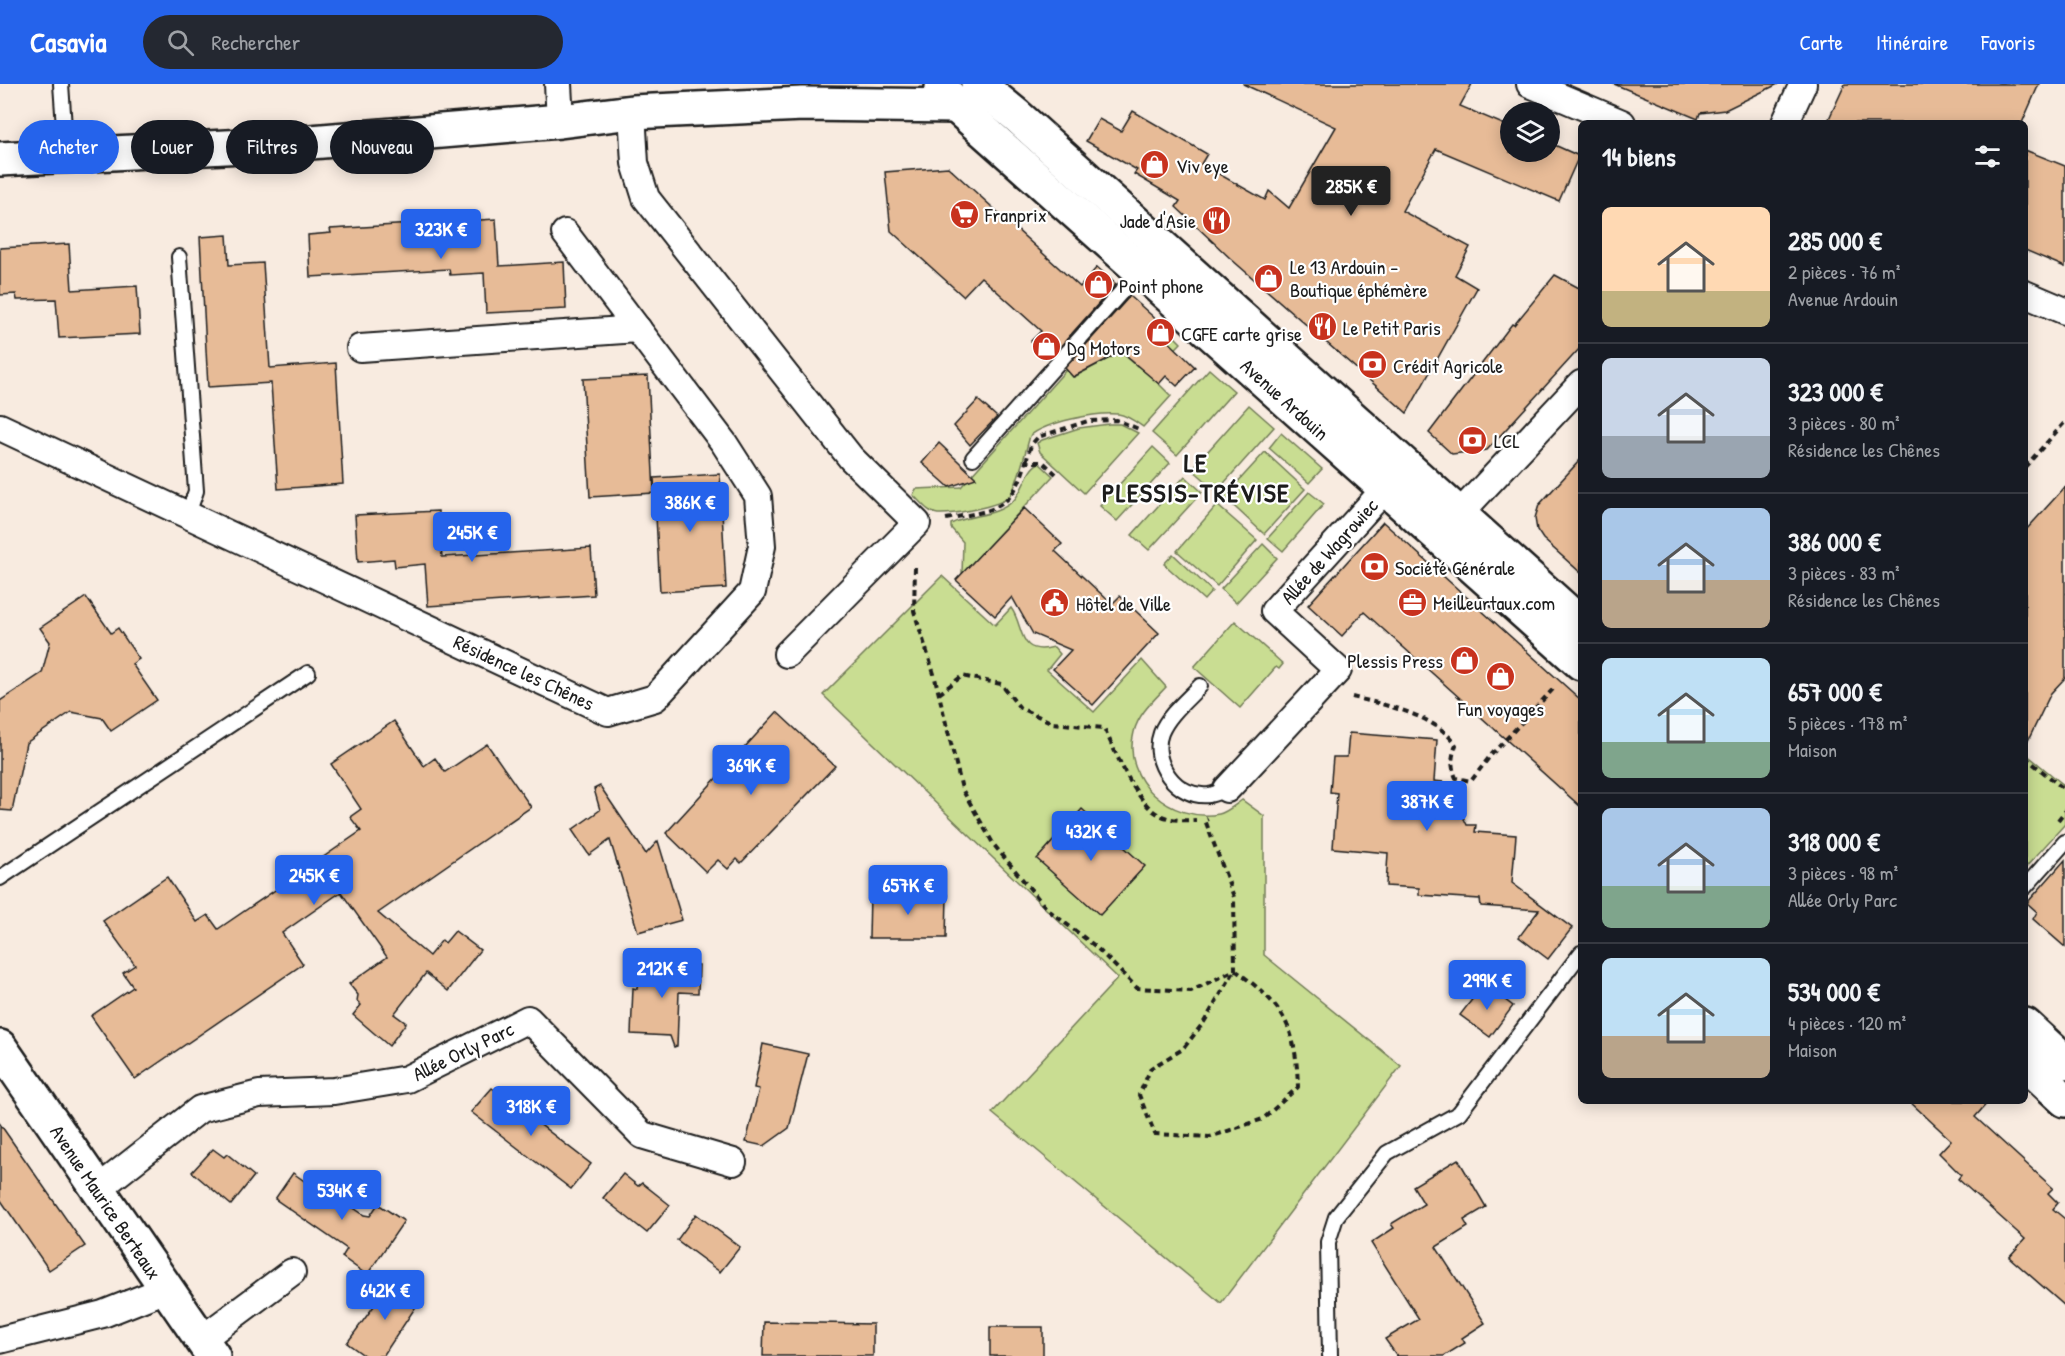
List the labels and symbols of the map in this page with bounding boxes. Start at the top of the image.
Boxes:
shop icon: Viv eye [1139,149,1171,181]
place label: Viv eye [1176,152,1229,179]
pin: 285K € [1302,166,1400,217]
supermarket icon: Franprix [948,198,980,230]
place label: Franprix [984,201,1047,228]
restaurant icon: Jade d'Asie [1201,204,1233,236]
place label: Jade d'Asie [1119,207,1196,234]
pin: 323K € [392,209,490,260]
place label: Le 13 Ardouin - Boutique éphémère [1290,253,1428,303]
shop icon: Le 13 Ardouin - Boutique éphémère [1253,262,1285,294]
shop icon: Point phone [1082,269,1114,301]
place label: Point phone [1119,272,1204,299]
restaurant icon: Le Petit Paris [1306,311,1338,343]
place label: Le Petit Paris [1343,314,1441,341]
shop icon: CGFE carte grise [1144,317,1176,349]
place label: CGFE carte grise [1181,320,1302,347]
shop icon: Dg Motors [1030,331,1062,363]
place label: Dg Motors [1067,334,1141,361]
bank icon: Crédit Agricole [1356,349,1388,381]
street label: Avenue Ardouin [1235,352,1335,446]
place label: Crédit Agricole [1393,352,1503,379]
bank icon: LCL [1457,424,1489,456]
place label: LCL [1494,427,1520,454]
district label: LE PLESSIS-TRÉVISE [1102,445,1290,510]
pin: 386K € [641,482,739,533]
street label: Allée de Wagrowiec [1274,492,1384,610]
pin: 245K € [423,512,521,563]
bank icon: Société Générale [1358,551,1390,583]
place label: Société Générale [1395,554,1515,581]
office icon: Meilleurtaux.com [1396,586,1428,618]
public building icon: Hôtel de Ville [1039,587,1071,619]
place label: Meilleurtaux.com [1433,589,1555,616]
place label: Hôtel de Ville [1076,590,1171,617]
street label: Résidence les Chênes [449,628,599,716]
shop icon: Plessis Press [1448,644,1480,676]
place label: Plessis Press [1347,647,1443,674]
shop icon: Fun voyages [1485,661,1517,693]
place label: Fun voyages [1457,695,1544,722]
pin: 369K € [702,745,800,796]
pin: 387K € [1378,781,1476,832]
pin: 432K € [1042,811,1140,862]
pin: 245K € [265,855,363,906]
pin: 657K € [859,865,957,916]
pin: 212K € [613,948,711,999]
pin: 299K € [1438,960,1536,1011]
street label: Allée Orly Parc [408,1015,518,1087]
pin: 318K € [482,1086,580,1137]
street label: Avenue Maurice Berteaux [44,1119,168,1285]
pin: 534K € [293,1170,391,1221]
pin: 642K € [336,1270,434,1321]

